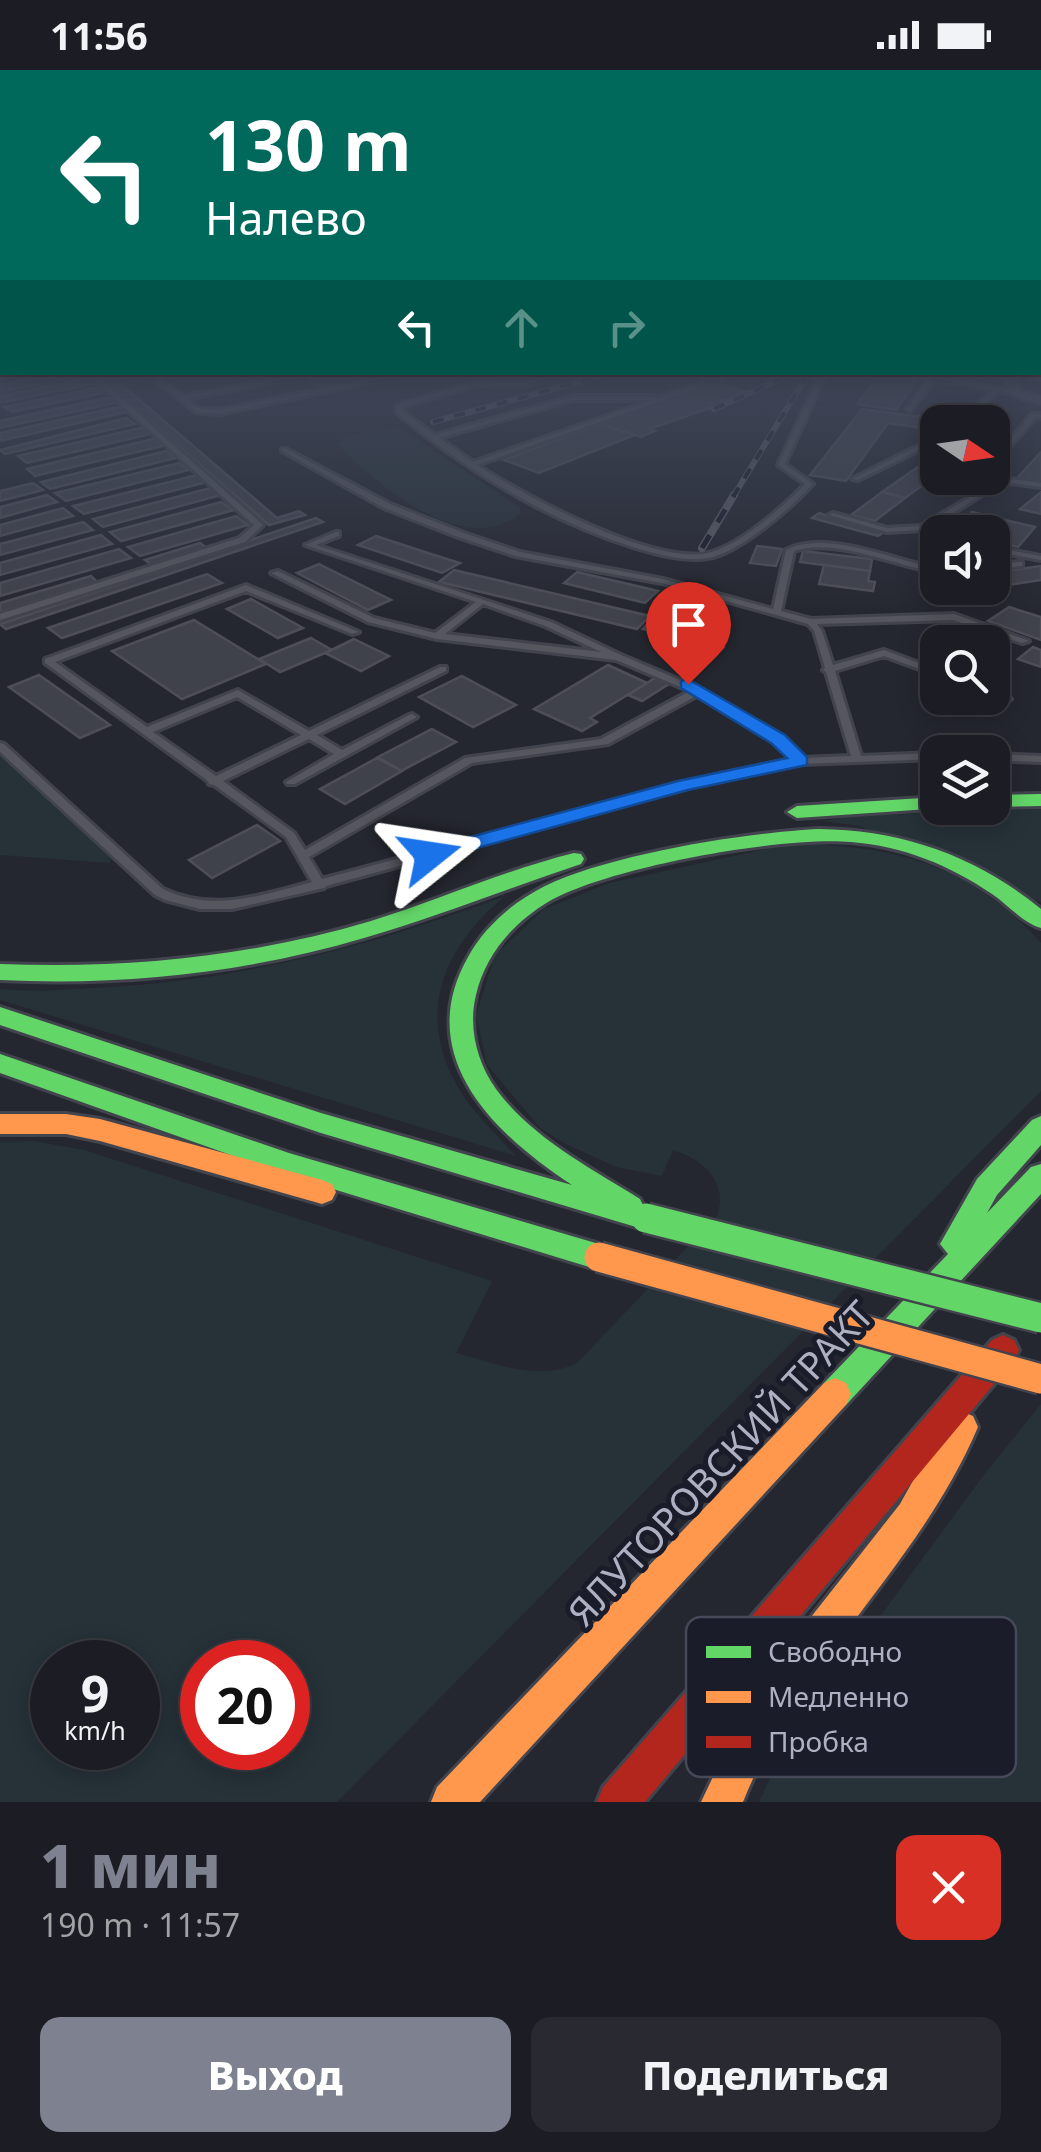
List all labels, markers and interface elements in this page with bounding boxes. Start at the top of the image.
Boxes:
text: 11:56 [50,9,148,61]
text: 130 m [205,96,412,192]
icon: left [40,110,170,240]
text: Налево [205,187,367,248]
icon: left [389,300,444,355]
icon: ahead [494,300,549,355]
icon: right [599,300,654,355]
north arrow [920,405,1010,495]
map controls [920,405,1010,825]
button: sound [920,515,1010,605]
pin [646,582,731,685]
icon: arrive [661,597,716,652]
button: search [920,625,1010,715]
button: layers [920,735,1010,825]
position arrow [378,803,482,907]
street label: ЯЛУТОРОВСКИЙ ТРАКТ [555,1289,884,1636]
legend [686,1617,1016,1777]
text: Свободно [768,1632,902,1670]
speed limit sign: 20 [180,1640,310,1770]
text: 9 [81,1659,109,1727]
text: Медленно [768,1677,909,1715]
text: km/h [64,1713,126,1747]
text: Пробка [768,1722,869,1760]
text: 1 мин [40,1824,221,1906]
button: close [896,1835,1001,1940]
text: 190 m · 11:57 [40,1903,240,1946]
button: Выход [40,2017,511,2132]
button: Поделиться [531,2017,1001,2132]

